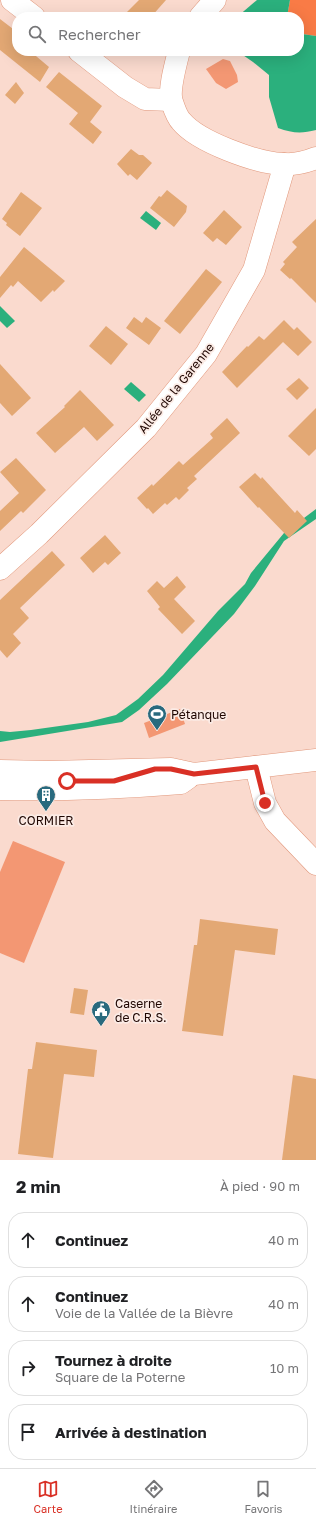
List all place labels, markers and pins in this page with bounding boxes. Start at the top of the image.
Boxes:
sports icon: Pétanque [146,703,168,731]
place label: Pétanque [171,707,226,722]
building icon: CORMIER [35,784,57,812]
place label: CORMIER [19,813,73,828]
place label: Caserne de C.R.S. [115,996,167,1025]
public building icon: Caserne de C.R.S. [90,999,112,1027]

